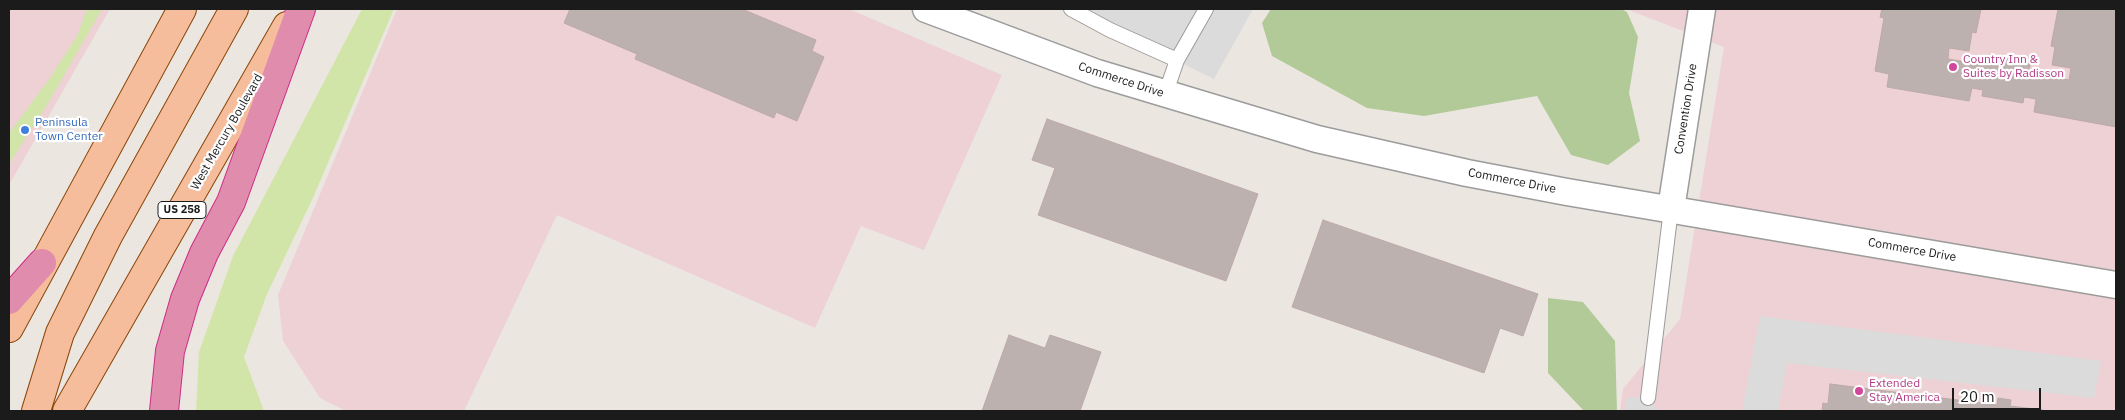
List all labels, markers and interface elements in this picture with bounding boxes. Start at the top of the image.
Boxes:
place label: Country Inn & Suites by Radisson [1963,53,2064,81]
street label: Commerce Drive [1076,59,1166,101]
marker: Country Inn & Suites by Radisson [1947,61,1959,73]
street label: Convention Drive [1672,63,1700,155]
street label: West Mercury Boulevard [188,72,266,192]
place label: Peninsula Town Center [35,116,103,144]
marker: Peninsula Town Center [19,124,31,136]
street label: Commerce Drive [1467,165,1557,197]
road number: US 258 [158,202,206,218]
street label: Commerce Drive [1867,235,1957,265]
place label: Extended Stay America [1869,377,1940,405]
scale bar [1955,378,2044,410]
marker: Extended Stay America [1853,385,1865,397]
text: 20 m [1960,387,1995,406]

